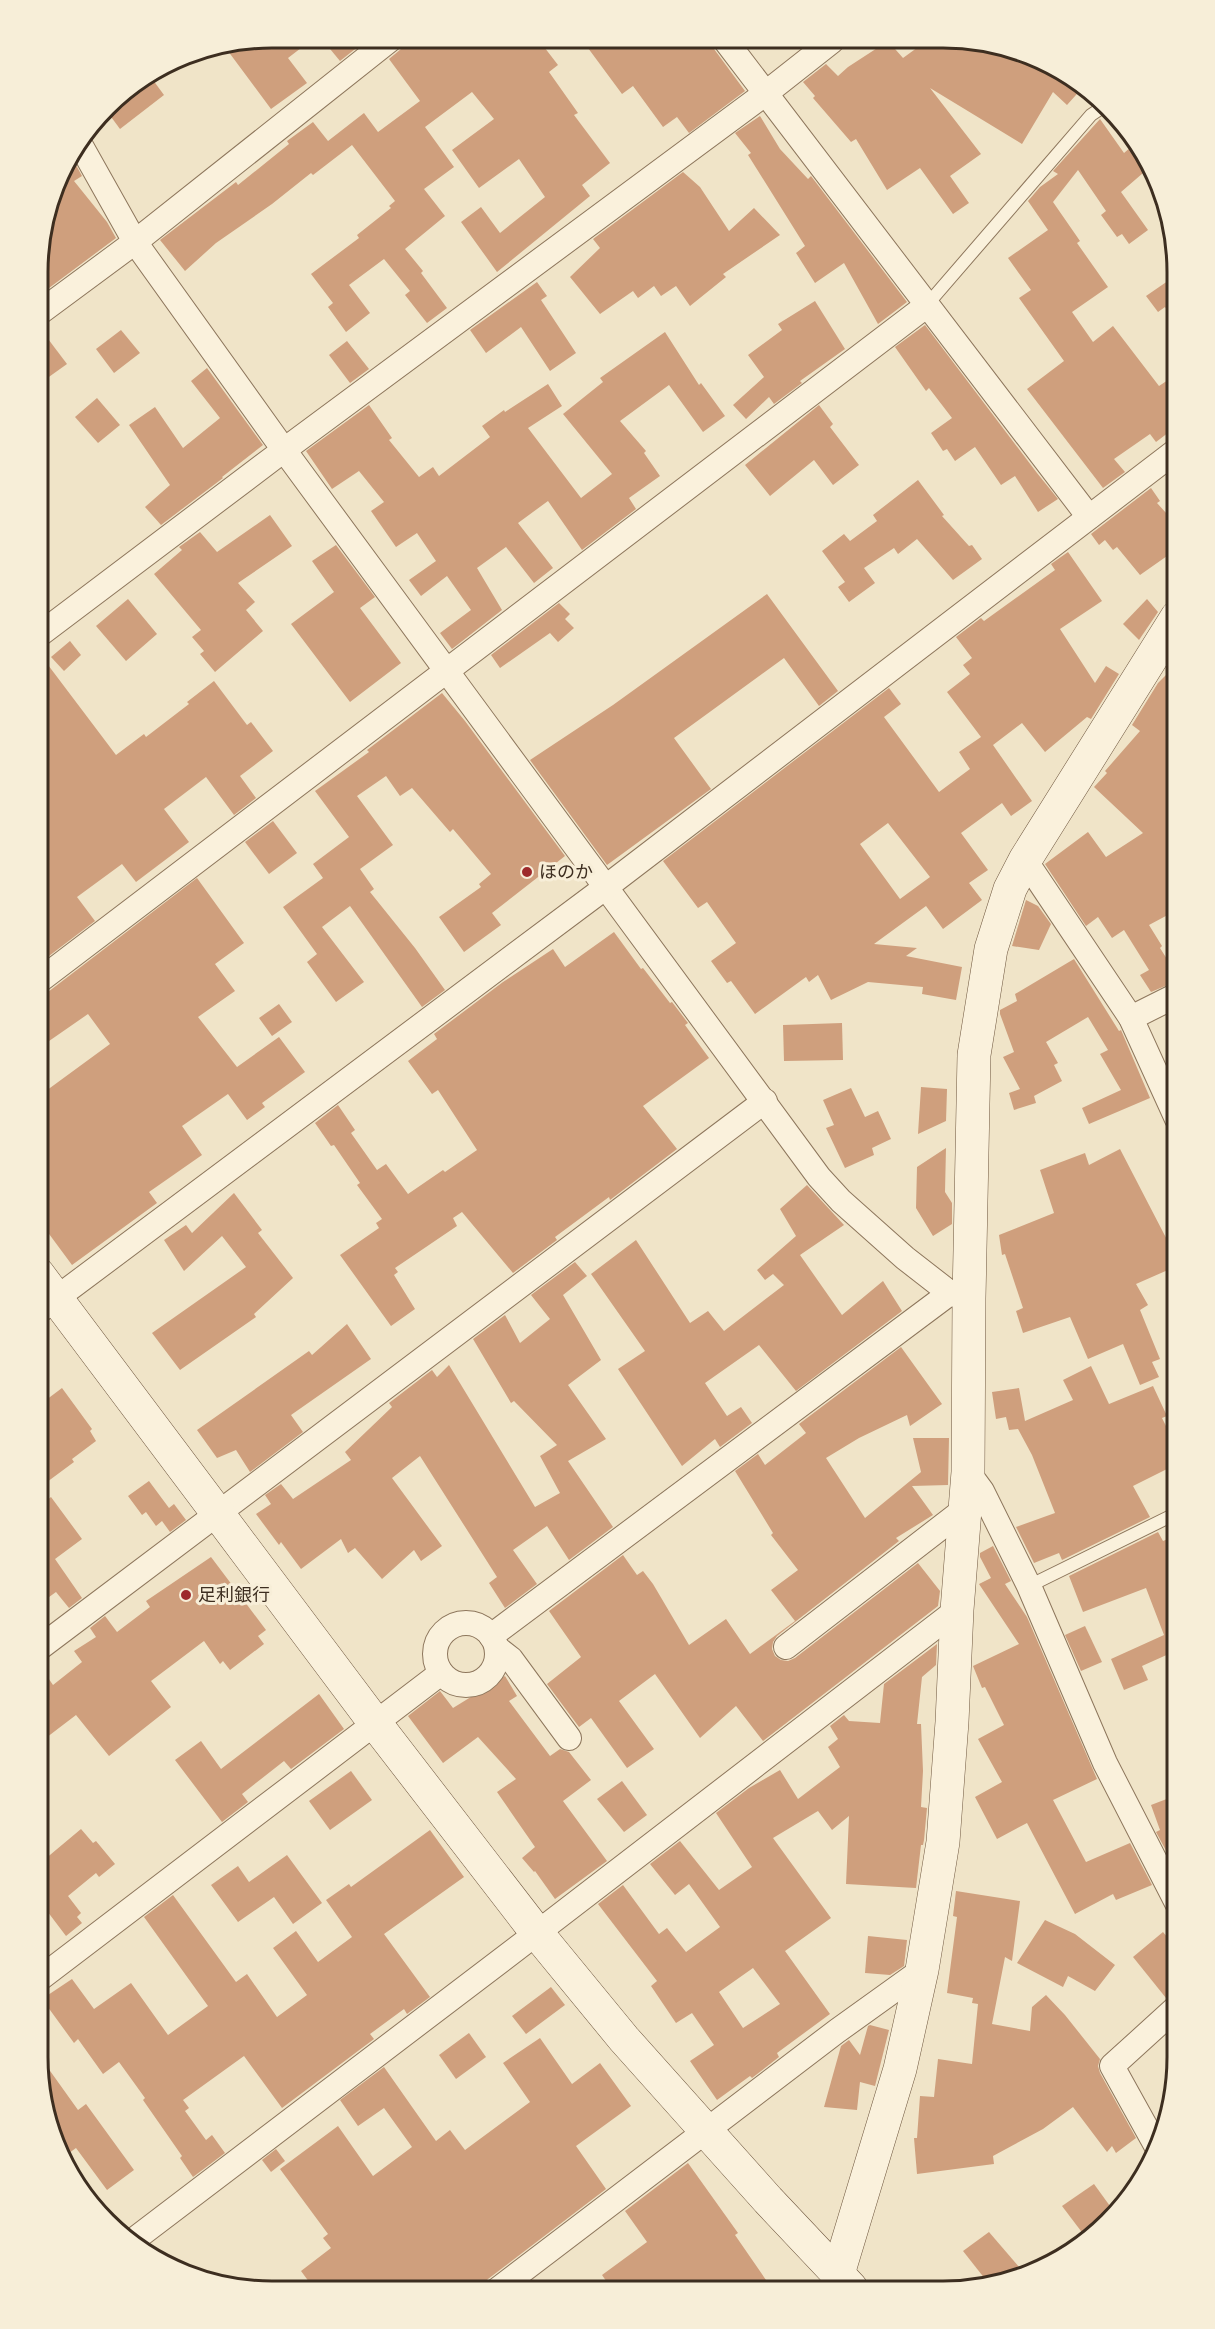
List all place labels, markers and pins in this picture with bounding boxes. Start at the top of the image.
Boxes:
place label: ほのか [539,861,593,883]
marker: ほのか [520,865,534,879]
place label: 足利銀行 [198,1584,270,1606]
marker: 足利銀行 [179,1588,193,1602]

